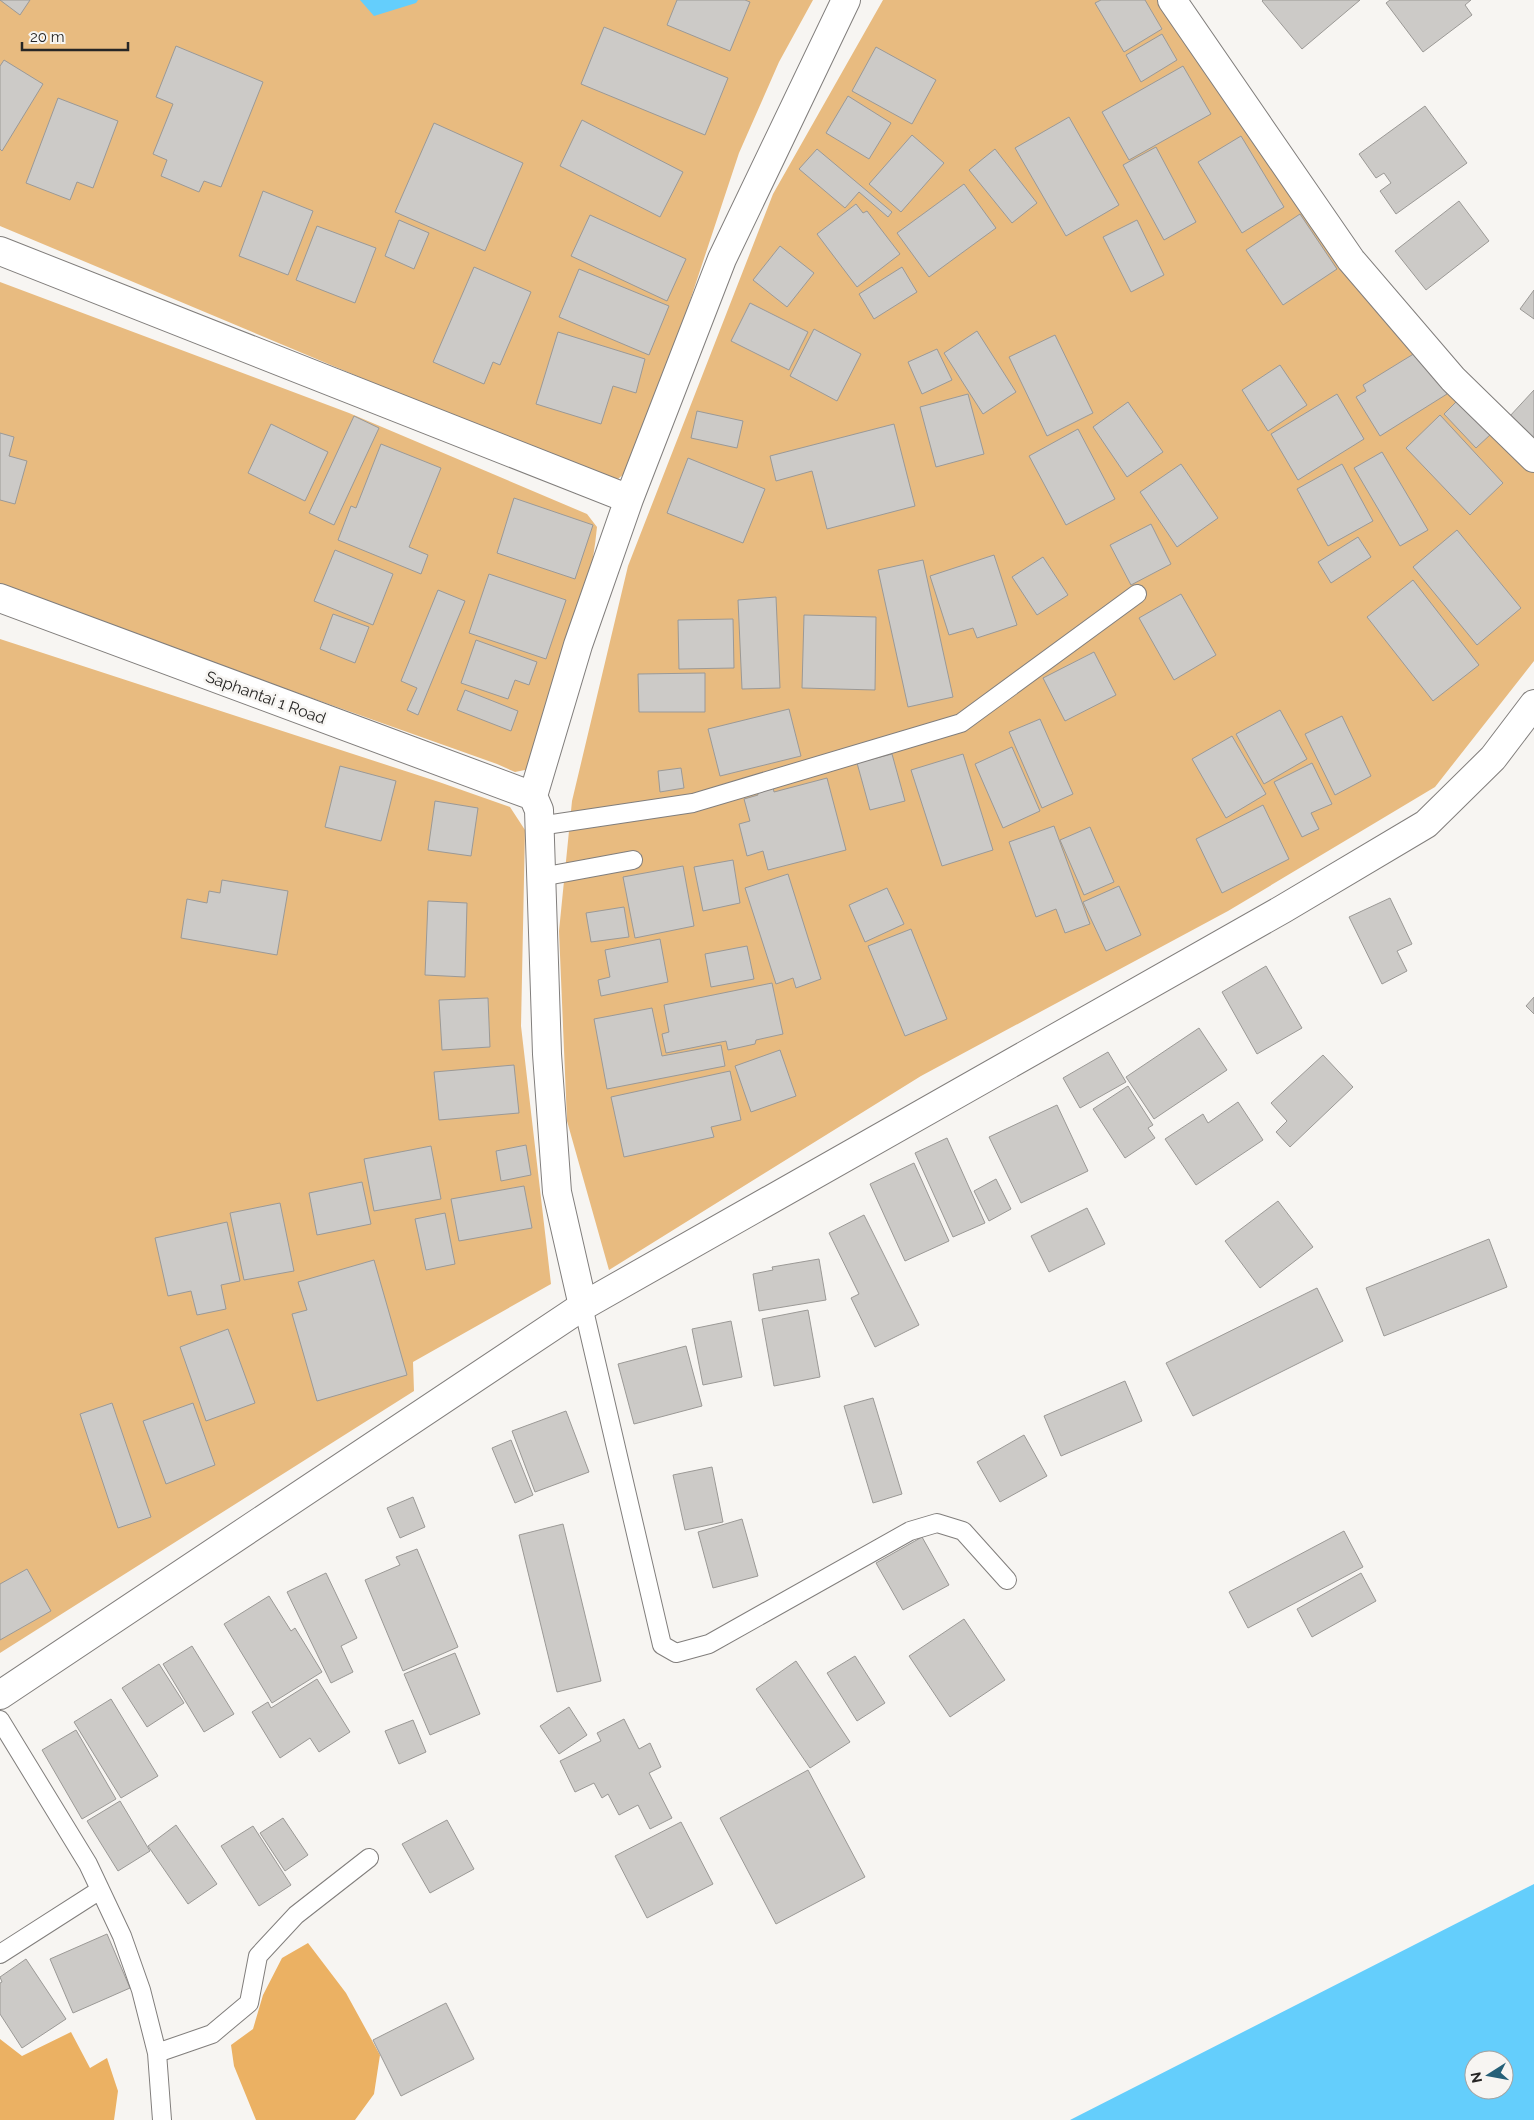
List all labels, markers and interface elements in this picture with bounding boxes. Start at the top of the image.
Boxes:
scale bar [22,20,129,52]
text: 20 m [30,28,65,46]
street label: Saphantai 1 Road [203,667,329,728]
north arrow [1464,2050,1514,2100]
text: N [1467,2071,1485,2084]

